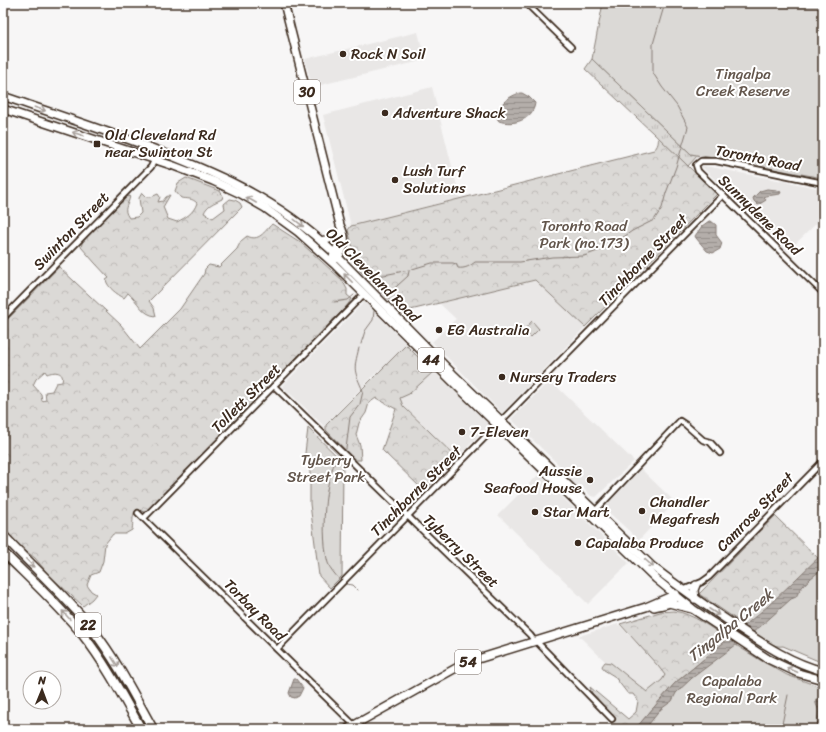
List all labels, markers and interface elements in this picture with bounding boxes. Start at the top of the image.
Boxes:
place label: Rock N Soil [351,41,426,67]
marker: Rock N Soil [338,49,348,59]
park label: Tingalpa Creek Reserve [696,61,790,104]
road number: 30 [294,80,320,104]
place label: Adventure Shack [392,100,506,126]
one-way arrow [34,105,46,113]
marker: Adventure Shack [380,108,390,118]
place label: Old Cleveland Rd near Swinton St [105,122,217,165]
one-way arrow [72,130,85,137]
street label: Toronto Road [713,137,804,179]
marker: Old Cleveland Rd near Swinton St [92,139,102,149]
place label: Lush Turf Solutions [403,158,466,201]
street label: Sunnydene Road [712,168,809,263]
marker: Lush Turf Solutions [390,175,400,185]
street label: Swinton Street [26,185,116,276]
one-way arrow [245,195,257,203]
street label: Tinchborne Street [592,207,695,312]
park label: Toronto Road Park (no.173) [540,213,629,256]
one-way arrow [293,219,304,228]
street label: Old Cleveland Road [319,221,427,329]
one-way arrow [344,273,353,283]
place label: EG Australia [447,317,530,343]
marker: EG Australia [434,325,444,335]
road number: 44 [418,348,444,372]
street label: Tollett Street [205,357,287,439]
place label: Nursery Traders [510,364,616,390]
marker: Nursery Traders [497,372,507,382]
place label: 7-Eleven [470,419,529,445]
marker: 7-Eleven [457,427,467,437]
street label: Tinchborne Street [364,438,469,543]
park label: Tyberry Street Park [287,447,365,490]
place label: Aussie Seafood House [484,458,582,501]
street label: Camrose Street [710,465,801,558]
marker: Aussie Seafood House [585,475,595,485]
place label: Chandler Megafresh [650,489,720,532]
place label: Star Mart [543,499,610,525]
marker: Chandler Megafresh [637,506,647,516]
marker: Star Mart [530,507,540,517]
street label: Tyberry Street [417,508,506,595]
place label: Capalaba Produce [586,530,704,556]
marker: Capalaba Produce [573,538,583,548]
one-way arrow [25,558,35,568]
one-way arrow [644,559,654,568]
street label: Torbay Road [218,573,293,648]
water label: Tingalpa Creek [680,580,781,670]
one-way arrow [708,608,720,616]
one-way arrow [61,610,70,620]
road number: 22 [75,613,101,637]
road number: 54 [455,650,481,674]
one-way arrow [111,656,119,667]
one-way arrow [786,666,798,673]
park label: Capalaba Regional Park [687,668,777,711]
north arrow [22,670,62,710]
text: N [37,671,47,690]

